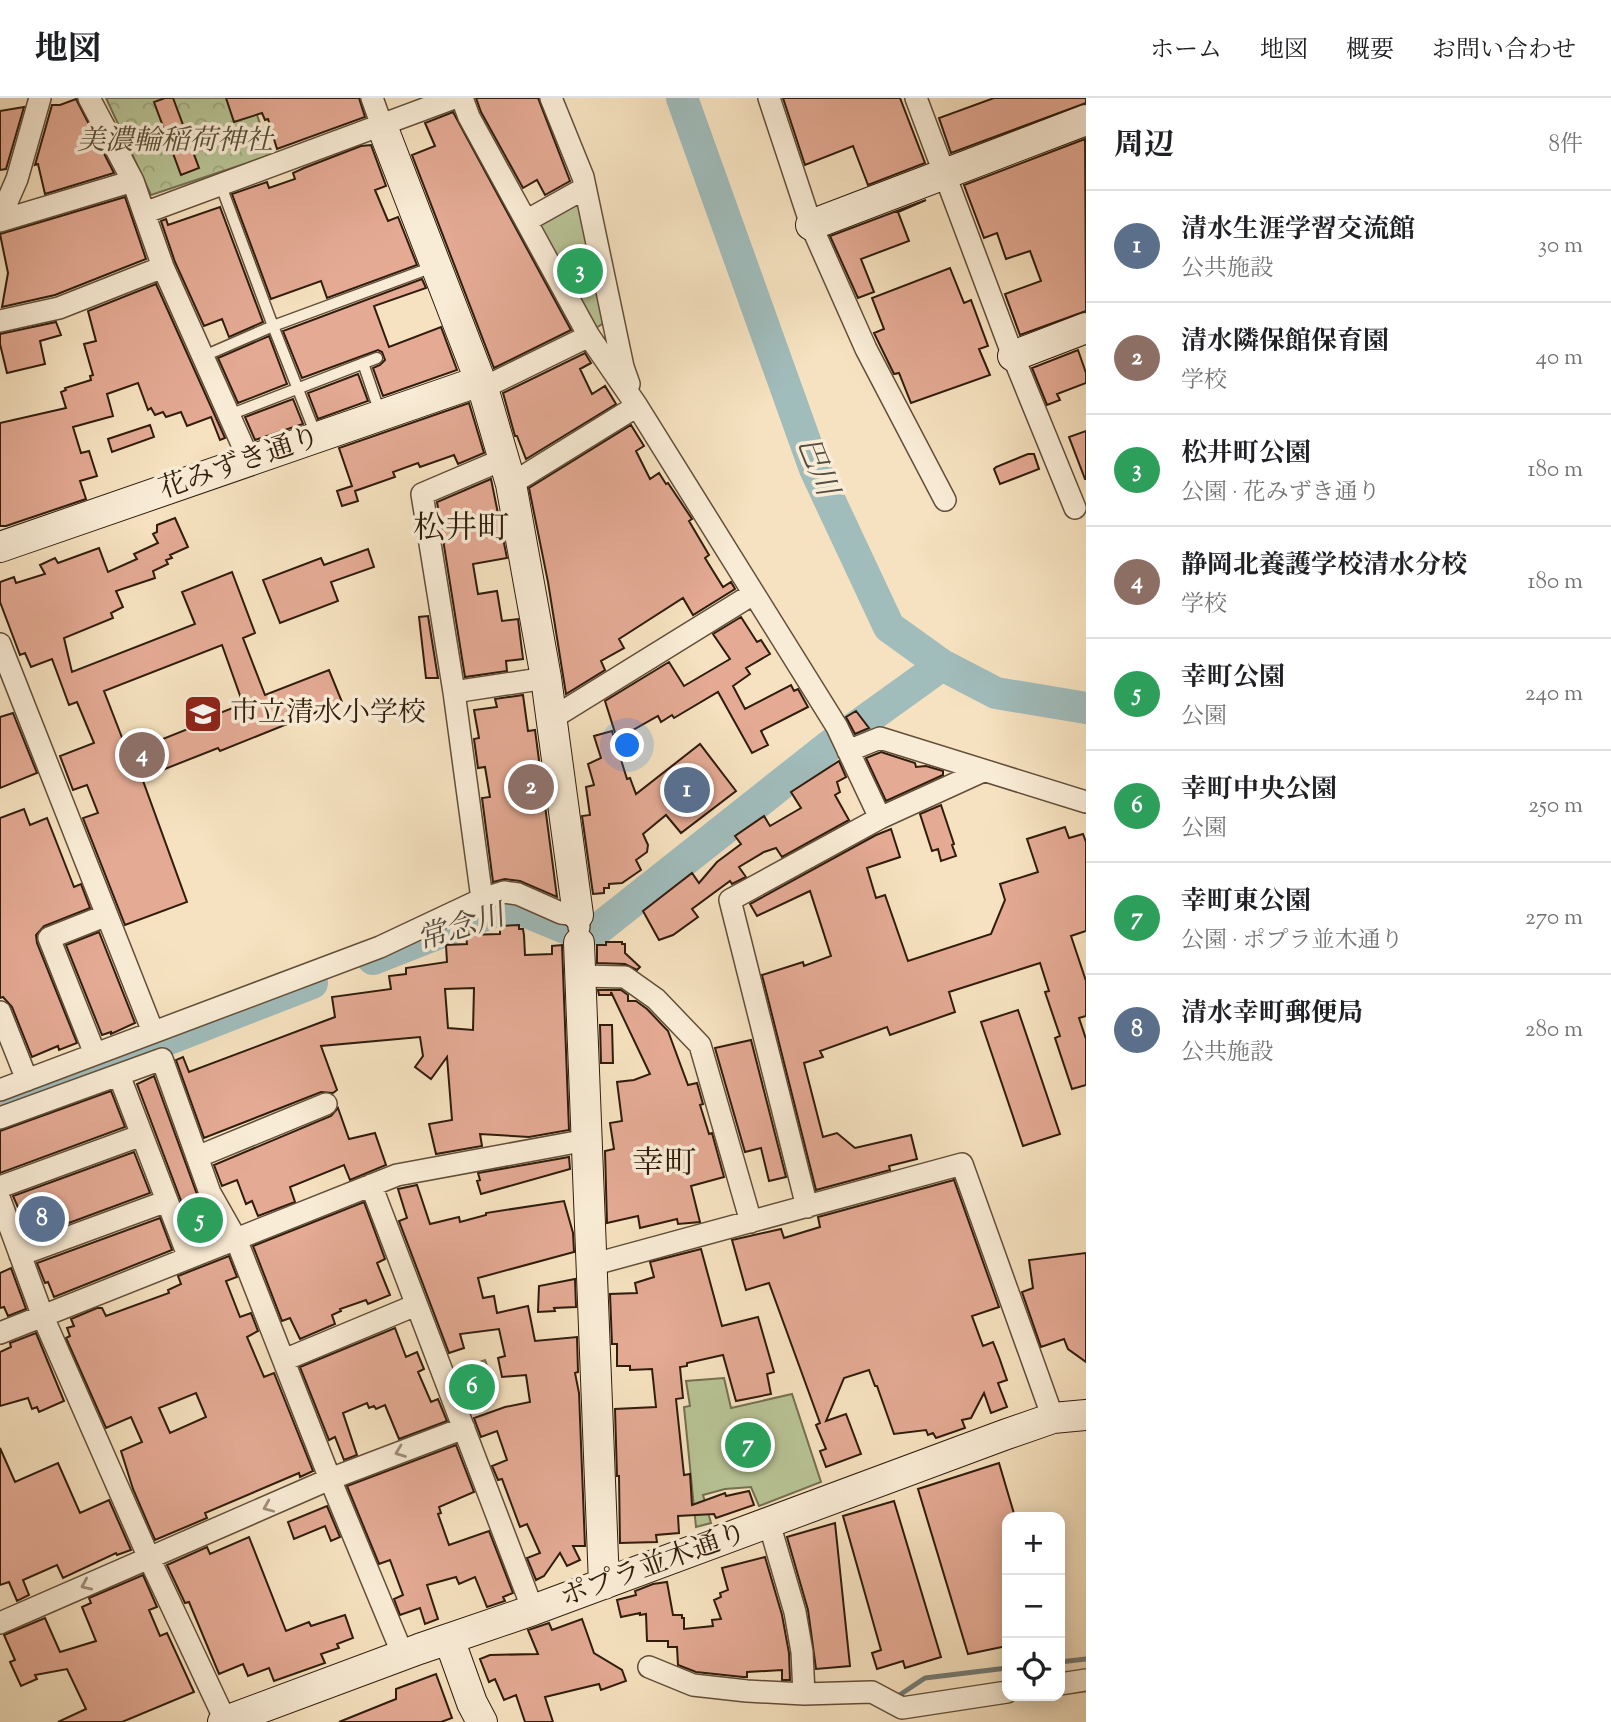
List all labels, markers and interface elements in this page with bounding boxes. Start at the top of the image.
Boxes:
text: 地図 [35,27,101,75]
text: ホーム [1150,34,1222,68]
text: 地図 [1260,34,1308,68]
text: 概要 [1346,34,1394,68]
text: お問い合わせ [1432,34,1576,68]
park label: 美濃輪稲荷神社 [77,122,275,162]
text: 周辺 [1114,125,1174,168]
text: 8件 [1549,129,1583,162]
text: 清水生涯学習交流館 [1181,212,1415,249]
text: 1 [1133,230,1141,263]
text: 30 m [1538,230,1583,263]
pin: 3 [557,245,603,297]
text: 公共施設 [1181,253,1273,286]
text: 清水隣保館保育園 [1181,324,1389,361]
text: 2 [1132,342,1142,375]
text: 40 m [1536,342,1583,375]
text: 学校 [1181,365,1227,398]
street label: 花みずき通り [154,418,326,510]
water label: 巴川 [785,431,848,506]
text: 松井町公園 [1181,436,1311,473]
text: 3 [1132,454,1142,487]
text: 180 m [1528,454,1583,487]
text: 公園 · 花みずき通り [1181,477,1381,510]
district label: 松井町 [413,507,509,553]
text: 静岡北養護学校清水分校 [1181,548,1467,585]
text: 4 [1131,566,1143,599]
text: 180 m [1528,566,1583,599]
text: 学校 [1181,589,1227,622]
text: 幸町公園 [1181,660,1285,697]
text: 5 [1133,678,1141,711]
text: 240 m [1525,678,1583,711]
school or university icon: 市立清水小学校 [182,693,224,735]
place label: 市立清水小学校 [230,694,426,734]
text: 公園 [1181,701,1227,734]
your location [610,728,644,762]
pin: 4 [119,729,165,781]
pin: 2 [508,761,554,813]
pin: 1 [664,764,710,816]
text: 幸町中央公園 [1181,772,1337,809]
text: 6 [1131,790,1143,823]
text: 250 m [1528,790,1583,823]
text: 公園 [1181,813,1227,846]
text: 幸町東公園 [1181,884,1311,921]
water label: 常念川 [412,894,513,963]
text: 7 [1131,902,1143,935]
text: 270 m [1525,902,1583,935]
text: 公園 · ポプラ並木通り [1181,925,1404,958]
text: 清水幸町郵便局 [1181,996,1363,1033]
text: 8 [1131,1014,1143,1047]
text: 280 m [1525,1014,1583,1047]
text: 公共施設 [1181,1037,1273,1070]
district label: 幸町 [632,1142,696,1188]
pin: 8 [19,1193,65,1245]
pin: 5 [177,1194,223,1246]
pin: 6 [449,1361,495,1413]
pin: 7 [725,1419,771,1471]
one-way arrow [395,1444,407,1458]
one-way arrow [263,1498,275,1512]
map controls [1002,1512,1065,1701]
button: + [1002,1512,1065,1575]
street label: ポプラ並木通り [555,1514,753,1618]
button: − [1002,1575,1065,1638]
one-way arrow [81,1577,93,1591]
button: locate [1002,1638,1065,1701]

